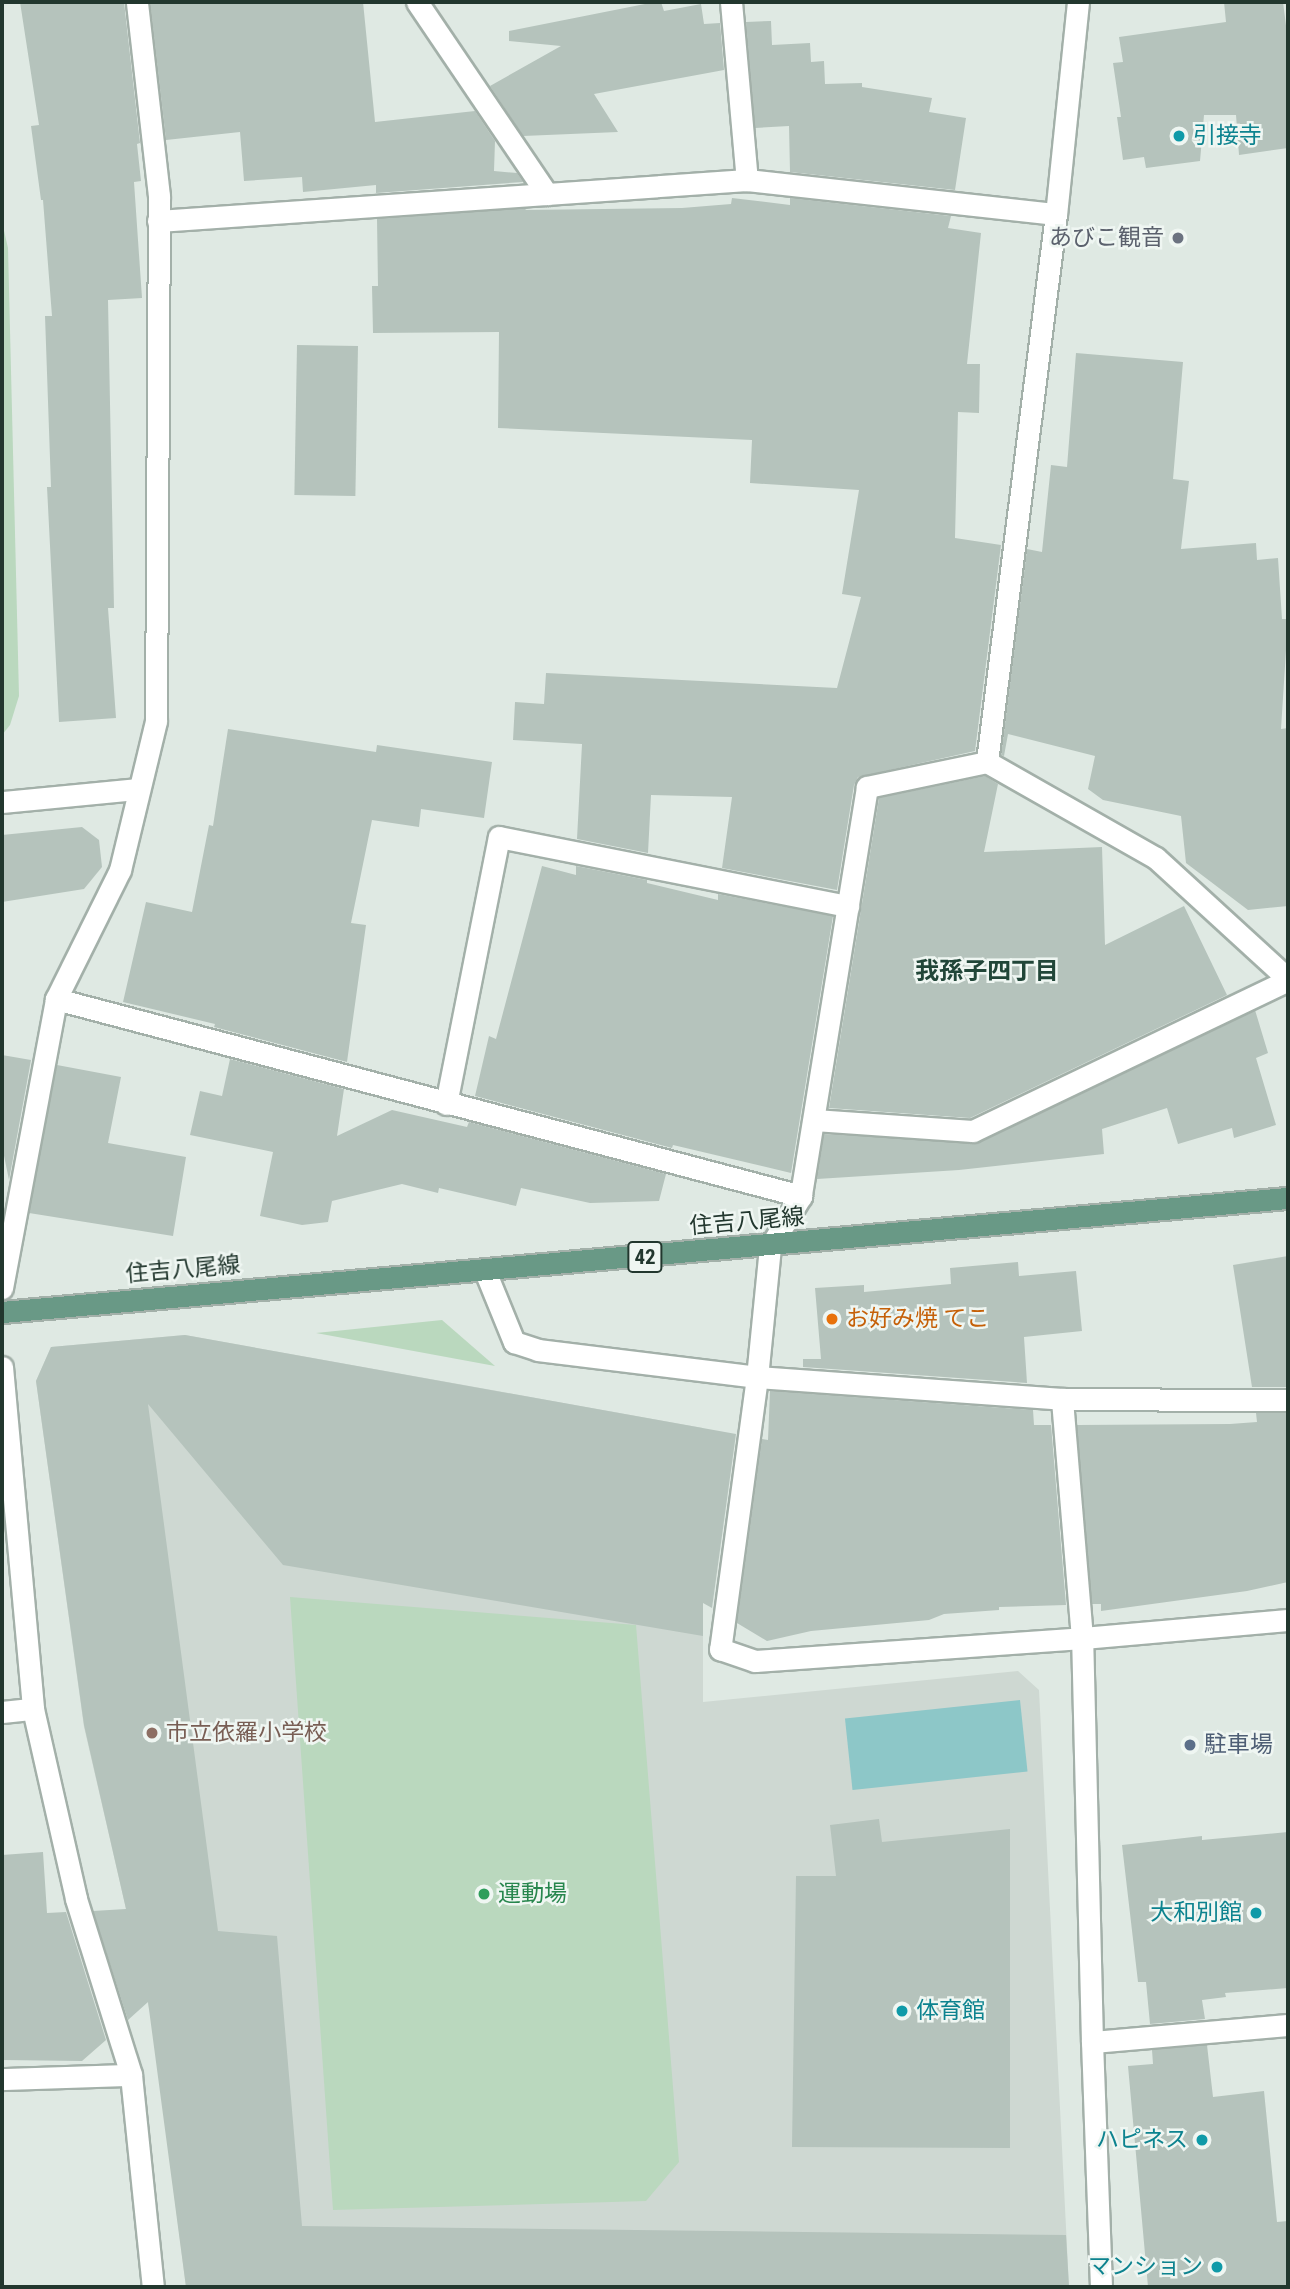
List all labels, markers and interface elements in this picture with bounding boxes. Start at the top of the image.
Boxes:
place label: 引接寺 [1193,122,1262,150]
marker: 引接寺 [1171,128,1187,144]
place label: あびこ観音 [1049,224,1164,252]
marker: あびこ観音 [1170,230,1186,246]
district label: 我孫子四丁目 [915,958,1059,986]
street label: 住吉八尾線 [689,1203,805,1241]
road number: 42 [626,1240,664,1274]
street label: 住吉八尾線 [125,1251,241,1289]
place label: お好み焼 てこ [846,1305,989,1333]
marker: お好み焼 てこ [824,1311,840,1327]
place label: 市立依羅小学校 [166,1719,327,1747]
marker: 市立依羅小学校 [144,1725,160,1741]
place label: 駐車場 [1204,1731,1273,1759]
marker: 駐車場 [1182,1737,1198,1753]
place label: 運動場 [498,1880,567,1908]
marker: 運動場 [476,1886,492,1902]
place label: 大和別館 [1150,1899,1242,1927]
marker: 大和別館 [1248,1905,1264,1921]
place label: 体育館 [916,1997,985,2025]
marker: 体育館 [894,2003,910,2019]
place label: ハピネス [1096,2126,1188,2154]
marker: ハピネス [1194,2132,1210,2148]
place label: マンション [1088,2253,1203,2281]
marker: マンション [1209,2259,1225,2275]

